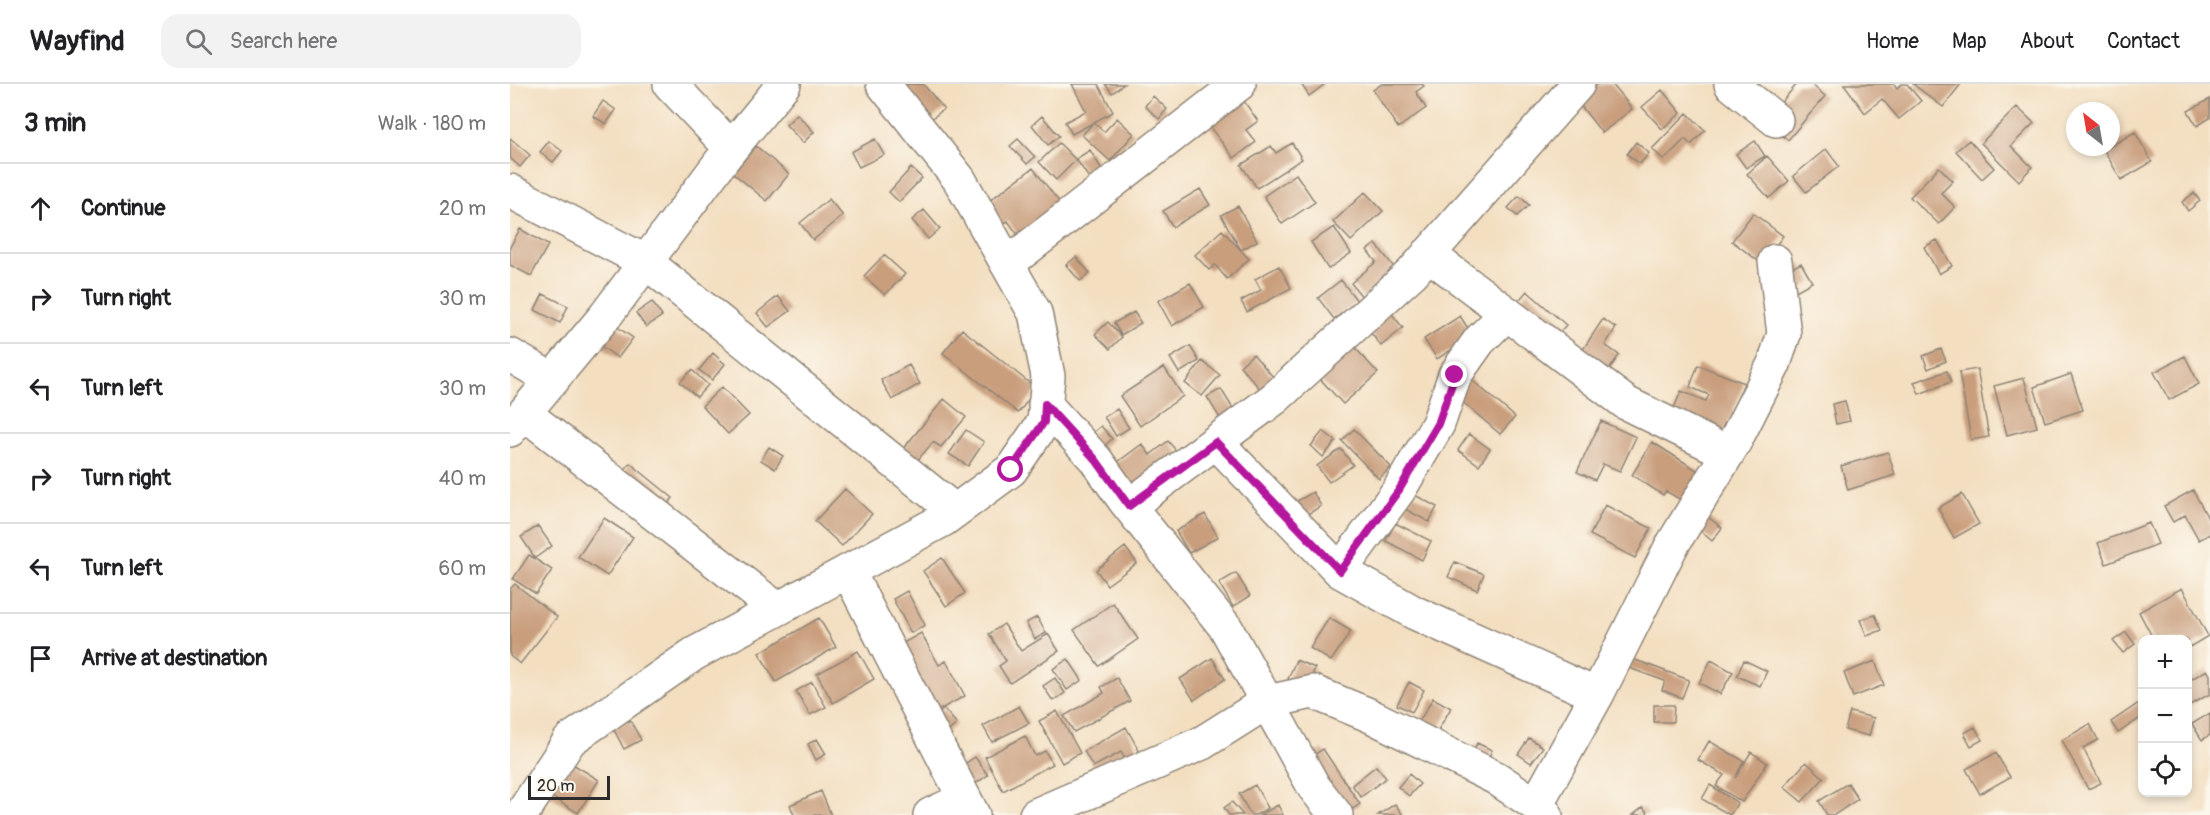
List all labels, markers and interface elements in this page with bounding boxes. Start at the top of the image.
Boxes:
search box [161,14,581,68]
text: Wayfind [30,24,125,59]
icon: search [182,25,215,58]
text: Search here [230,27,337,55]
text: Home [1866,28,1919,55]
text: Map [1952,28,1987,55]
text: About [2020,28,2074,55]
text: Contact [2107,28,2180,55]
north arrow [2066,102,2120,156]
text: 3 min [24,107,86,139]
text: Walk · 180 m [378,111,486,136]
icon: ahead [24,192,57,225]
text: Continue [81,194,165,222]
text: 20 m [439,196,486,221]
icon: right [24,282,57,315]
text: Turn right [81,284,171,312]
text: 30 m [439,286,486,311]
route end [1441,361,1467,387]
icon: left [24,372,57,405]
text: Turn left [81,374,163,402]
text: 30 m [439,376,486,401]
route start [997,456,1023,482]
icon: right [24,462,57,495]
text: Turn right [81,464,171,492]
text: 40 m [439,466,486,491]
icon: left [24,552,57,585]
text: Turn left [81,554,163,582]
text: 60 m [439,556,486,581]
map controls [2138,635,2192,797]
button: + [2138,635,2192,689]
icon: arrive [24,642,57,675]
text: Arrive at destination [81,644,267,672]
button: − [2138,689,2192,743]
button: locate [2138,743,2192,797]
scale bar [528,773,610,800]
text: 20 m [537,776,575,796]

